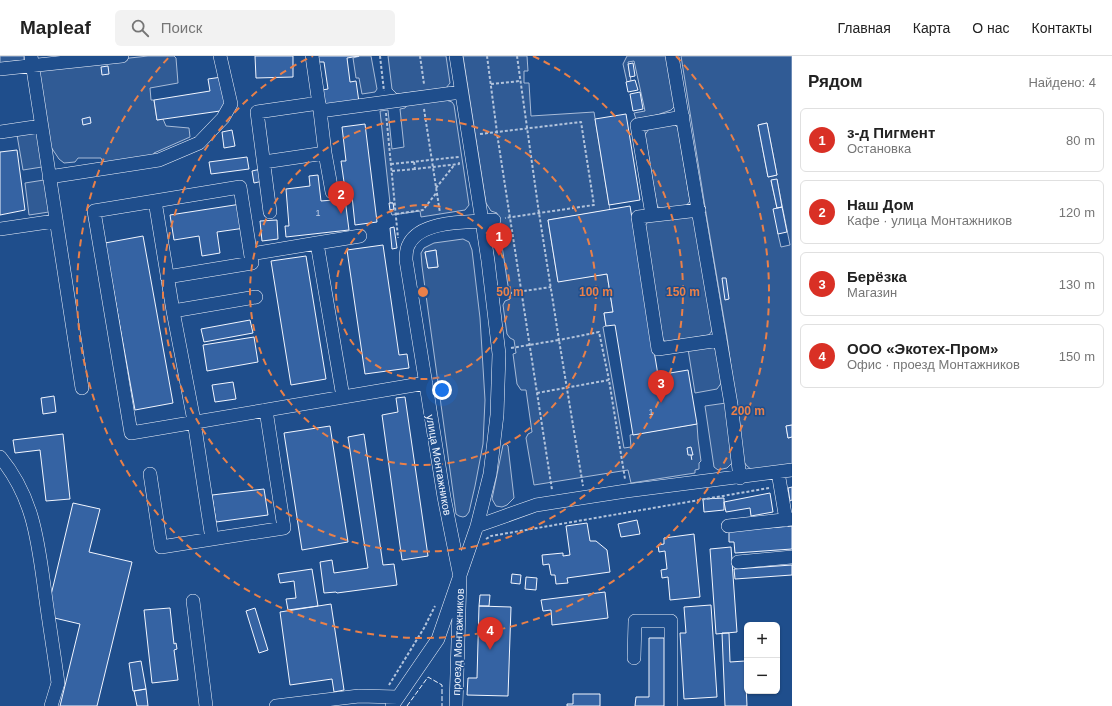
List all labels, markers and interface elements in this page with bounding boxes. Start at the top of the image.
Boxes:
search box [115,10,395,46]
text: Mapleaf [20,17,91,38]
icon: search [129,17,151,39]
text: Поиск [161,19,202,36]
text: Главная [837,20,891,36]
text: Карта [913,20,950,36]
text: О нас [972,20,1010,36]
text: Контакты [1032,20,1092,36]
text: Рядом [808,72,863,91]
text: Найдено: 4 [1028,75,1096,90]
text: з-д Пигмент [847,124,935,141]
text: 1 [818,133,826,148]
text: 80 m [1066,133,1095,148]
text: Остановка [847,141,911,156]
pin: 2 [328,181,354,214]
text: Наш Дом [847,196,914,213]
text: 2 [818,205,826,220]
text: 120 m [1059,205,1095,220]
house number: 1 [315,208,321,218]
text: Кафе · улица Монтажников [847,213,1012,228]
pin: 1 [486,223,512,256]
text: Берёзка [847,268,907,285]
text: 3 [818,277,826,292]
text: 130 m [1059,277,1095,292]
centre of rings [416,285,430,299]
text: 50 m [496,285,524,299]
text: 100 m [579,285,613,299]
text: 150 m [666,285,700,299]
text: Магазин [847,285,897,300]
text: ООО «Экотех-Пром» [847,340,998,357]
text: 4 [818,349,826,364]
text: 150 m [1059,349,1095,364]
text: Офис · проезд Монтажников [847,357,1020,372]
pin: 3 [648,370,674,403]
your location [432,380,452,400]
text: 200 m [731,404,765,418]
house number: 1 [648,407,654,417]
street label: улица Монтажников [424,414,454,517]
street label: проезд Монтажников [450,588,466,696]
pin: 4 [477,617,503,650]
map controls [744,622,780,694]
button: + [744,622,780,658]
button: − [744,658,780,694]

